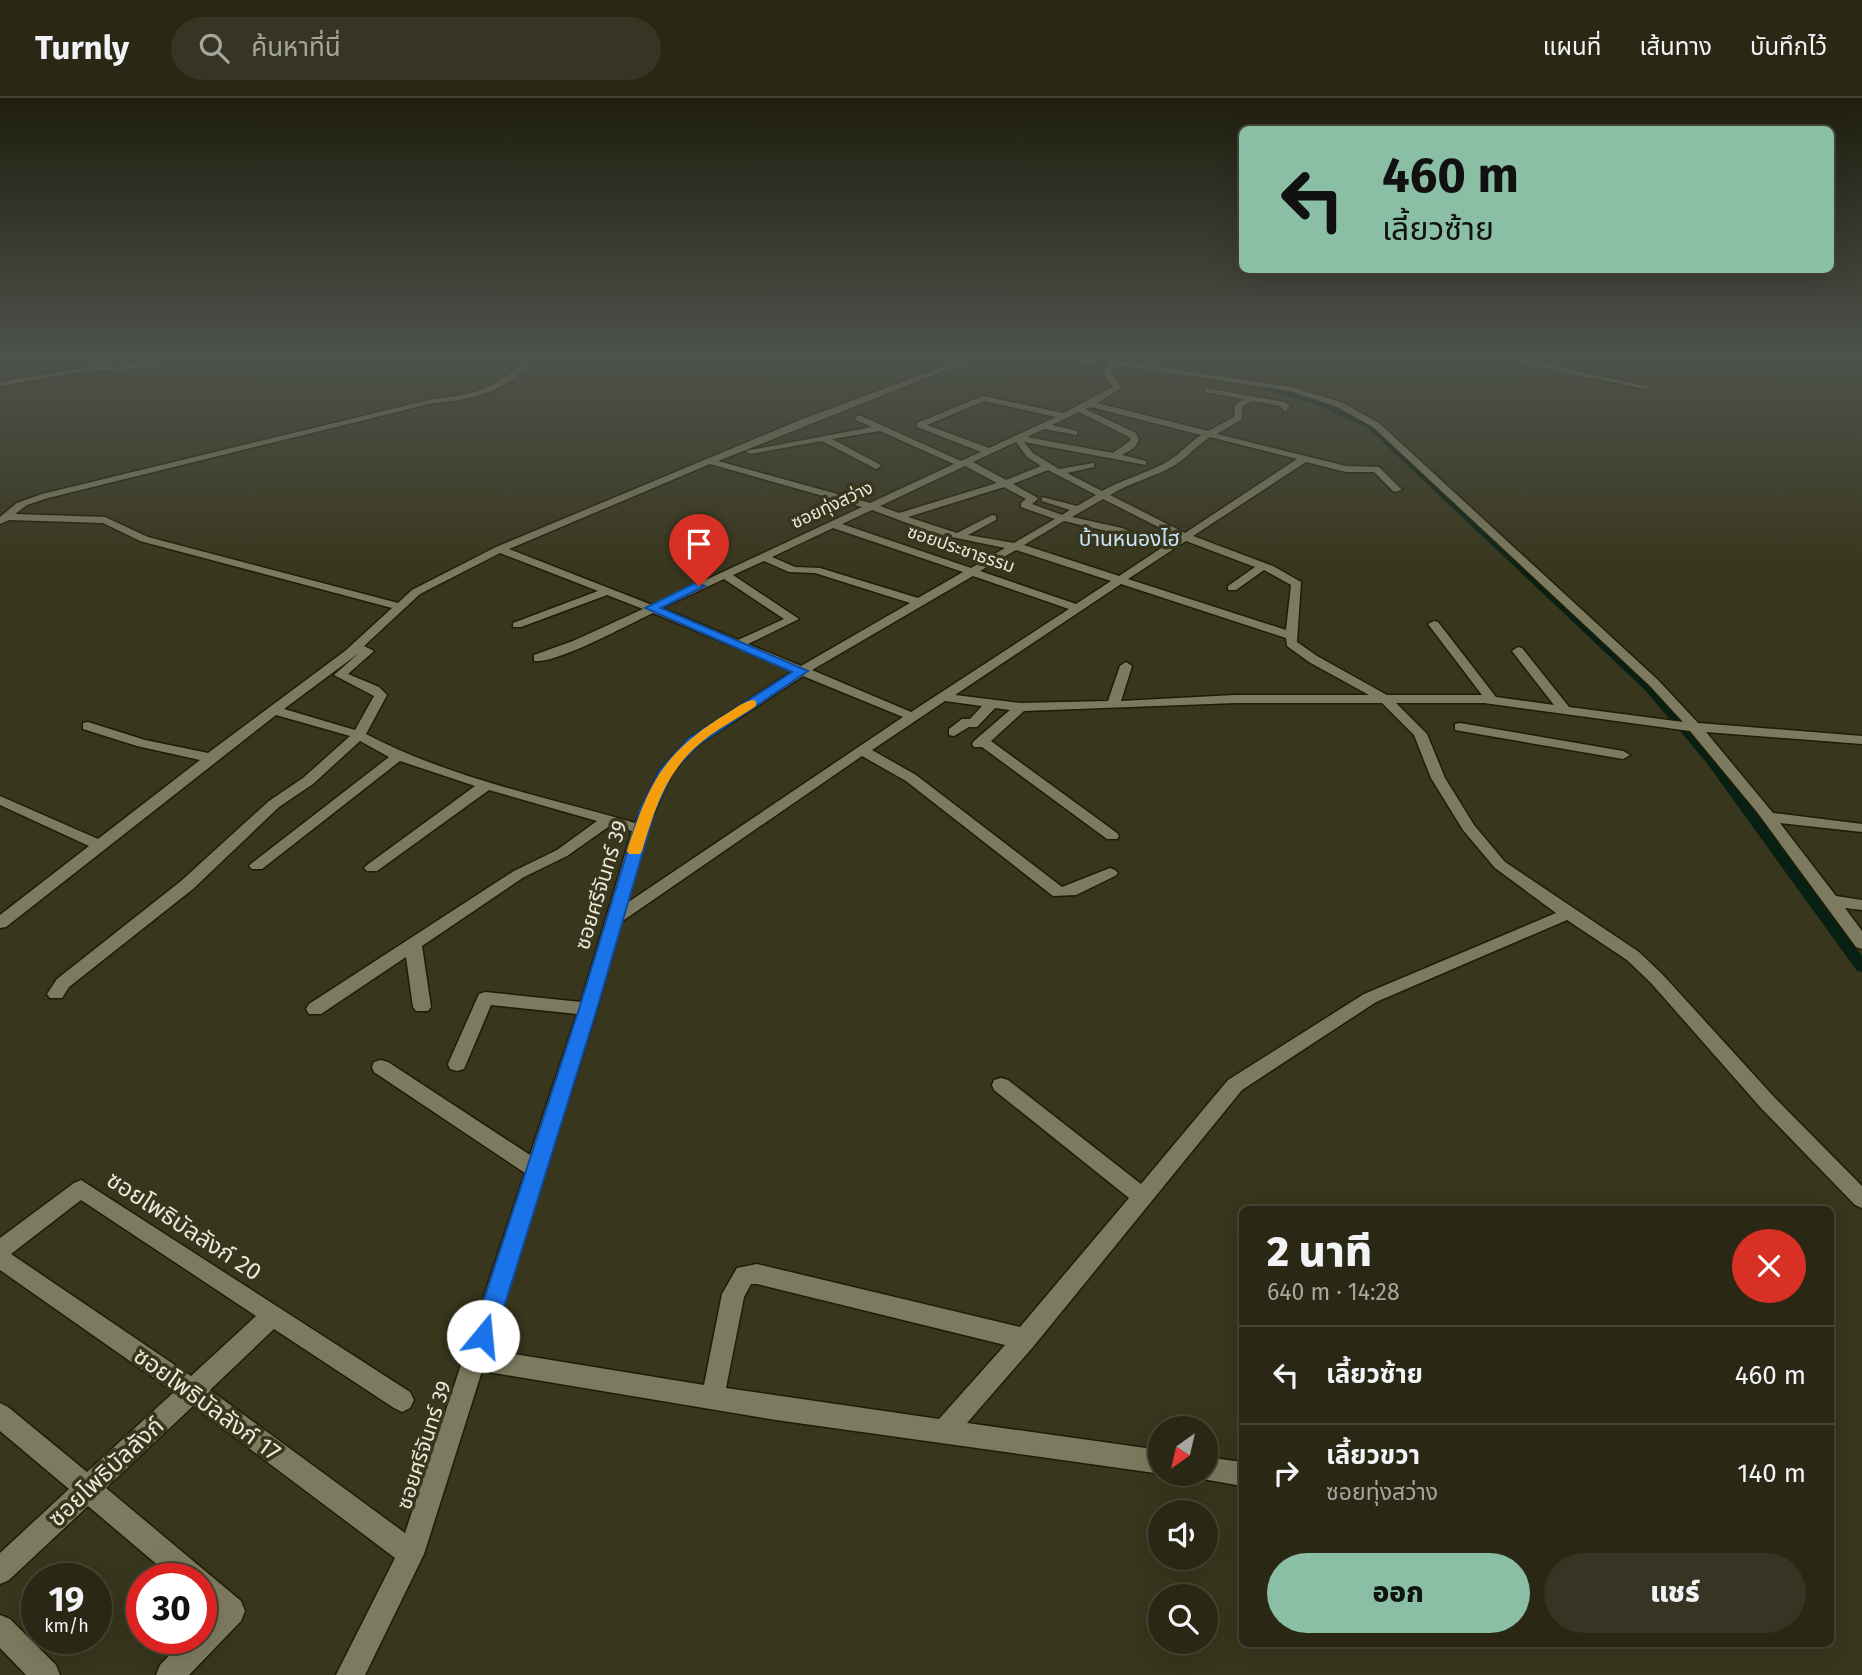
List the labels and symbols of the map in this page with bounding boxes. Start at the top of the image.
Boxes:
street label: ซอยทุ่งสว่าง [788,476,876,534]
pin [669,514,729,586]
street label: ซอยประชาธรรม [904,520,1018,578]
district label: บ้านหนองไฮ [1079,526,1180,552]
street label: ซอยศรีจันทร์ 39 [569,817,633,953]
street label: ซอยโพธิบัลลังก์ 20 [101,1166,267,1286]
position arrow [446,1299,520,1373]
street label: ซอยโพธิบัลลังก์ 17 [128,1341,286,1467]
street label: ซอยศรีจันทร์ 39 [391,1377,457,1513]
street label: ซอยโพธิบัลลังก์ [43,1412,169,1532]
north arrow [1148,1416,1218,1486]
speed limit sign: 30 [126,1563,217,1654]

